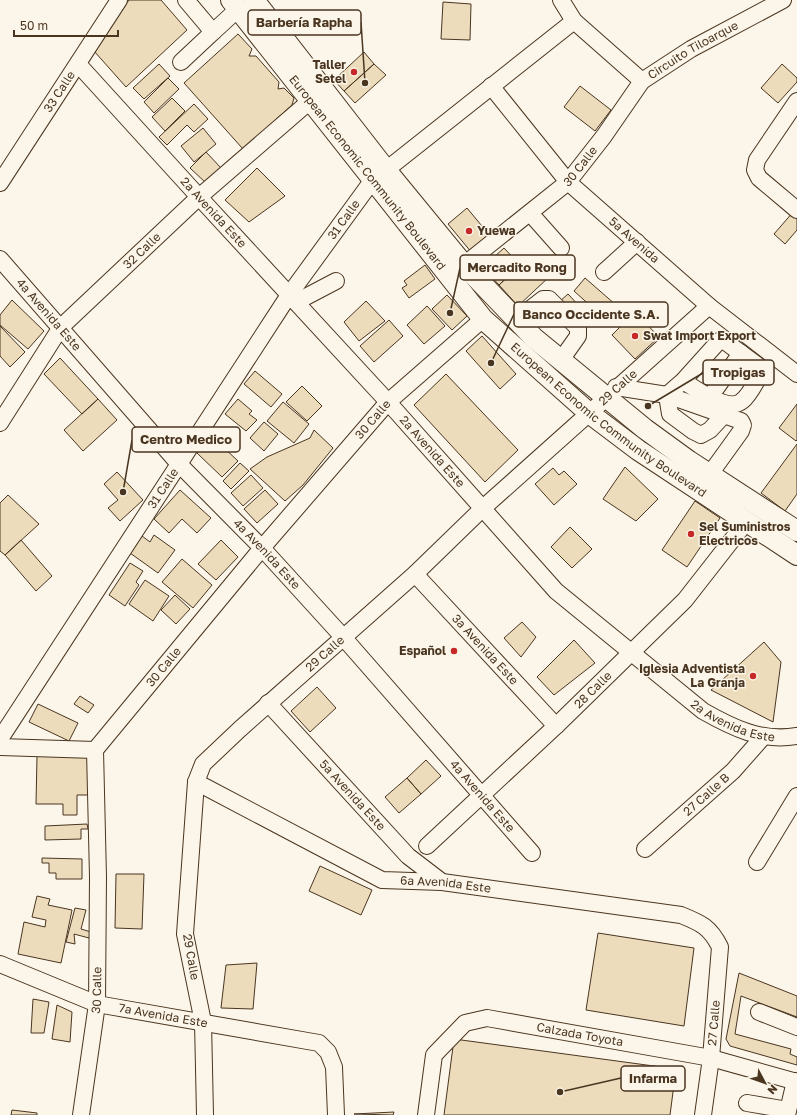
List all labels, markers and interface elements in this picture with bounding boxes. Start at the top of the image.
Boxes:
callout: Barbería Rapha [248,10,361,35]
scale bar [14,12,118,38]
text: Barbería Rapha [256,14,353,30]
street label: Circuito Tiloarque [645,17,741,82]
text: 50 m [20,18,48,33]
place label: Taller Setel [312,57,346,86]
marker: Taller Setel [349,67,359,77]
street label: 33 Calle [40,68,78,115]
street label: European Economic Community Boulevard [286,72,449,273]
street label: 30 Calle [560,143,600,190]
street label: 2a Avenida Este [178,174,250,251]
street label: 31 Calle [324,197,363,242]
street label: 5a Avenida [606,213,663,266]
place label: Yuewa [477,223,516,238]
marker: Yuewa [464,226,474,236]
street label: 32 Calle [120,229,164,272]
callout: Mercadito Rong [460,255,575,280]
text: Mercadito Rong [467,259,567,275]
street label: 4a Avenida Este [13,275,85,354]
callout: Banco Occidente S.A. [514,302,668,327]
text: Banco Occidente S.A. [522,306,660,322]
place label: Swat Import Export [643,328,756,343]
marker: Swat Import Export [630,331,640,341]
street label: European Economic Community Boulevard [508,339,710,500]
callout: Tropigas [703,360,774,385]
text: Tropigas [711,364,765,380]
street label: 29 Calle [595,366,640,408]
street label: 30 Calle [351,396,394,442]
street label: 2a Avenida Este [397,412,468,490]
callout: Centro Medico [132,427,240,452]
text: Centro Medico [140,431,232,447]
street label: 31 Calle [144,465,181,511]
street label: 4a Avenida Este [230,515,304,592]
place label: Sel Suministros Electricos [699,519,791,548]
marker: Sel Suministros Electricos [686,529,696,539]
street label: 3a Avenida Este [449,611,522,688]
street label: 29 Calle [302,632,347,674]
place label: Español [399,643,446,658]
street label: 30 Calle [143,644,184,689]
marker: Español [449,646,459,656]
place label: Iglesia Adventista La Granja [639,661,745,690]
street label: 28 Calle [571,668,615,711]
marker: Iglesia Adventista La Granja [748,671,758,681]
street label: 2a Avenida Este [688,696,776,744]
street label: 5a Avenida Este [317,756,389,833]
street label: 4a Avenida Este [447,757,518,835]
street label: 27 Calle B [680,770,732,819]
street label: 6a Avenida Este [400,873,492,896]
street label: 29 Calle [180,933,203,981]
street label: 30 Calle [88,967,104,1015]
street label: 27 Calle [704,999,723,1046]
street label: 7a Avenida Este [117,1000,209,1030]
street label: Calzada Toyota [536,1019,624,1049]
north arrow [745,1063,785,1103]
callout: Infarma [621,1066,685,1091]
text: Infarma [629,1070,678,1086]
text: N [765,1082,781,1097]

